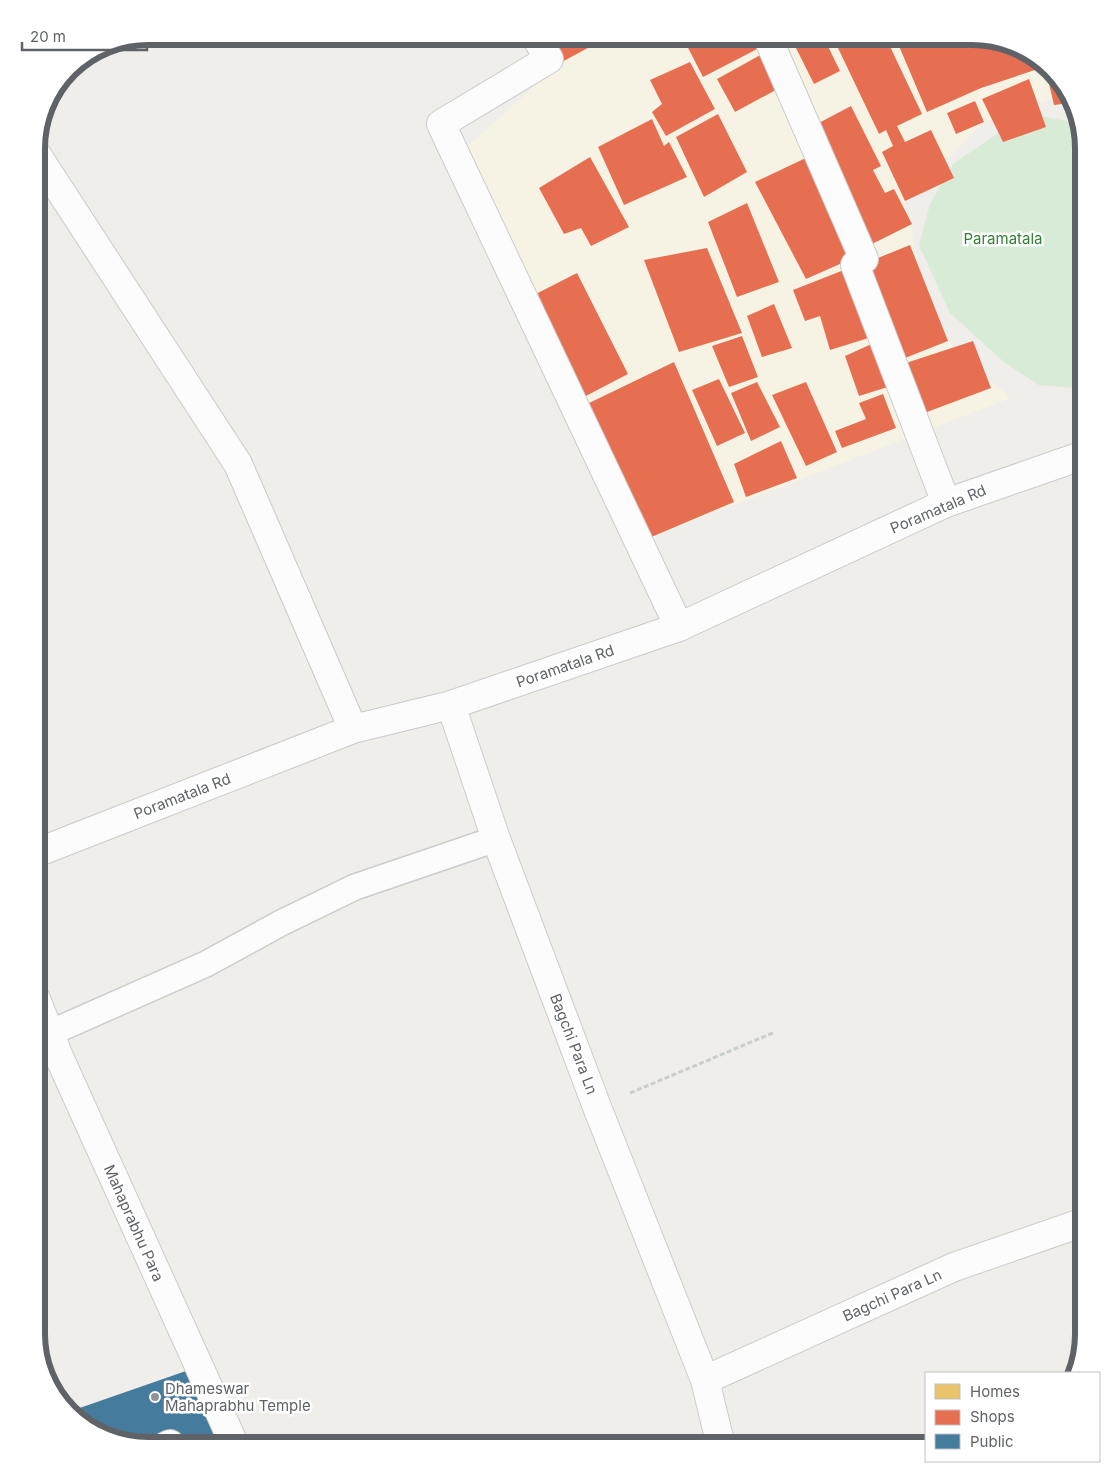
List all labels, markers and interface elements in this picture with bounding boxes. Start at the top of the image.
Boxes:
scale bar [22,20,148,52]
text: 20 m [30,27,66,46]
park label: Paramatala [963,229,1043,248]
street label: Poramatala Rd [887,480,989,538]
street label: Poramatala Rd [513,640,617,692]
street label: Poramatala Rd [131,769,233,823]
street label: Bagchi Para Ln [546,991,602,1097]
street label: Mahaprabhu Para [100,1162,168,1284]
street label: Bagchi Para Ln [840,1265,944,1325]
legend [925,1372,1100,1462]
place label: Dhameswar Mahaprabhu Temple [165,1379,311,1415]
text: Homes [970,1382,1020,1401]
marker: Dhameswar Mahaprabhu Temple [149,1391,161,1403]
text: Shops [970,1407,1015,1426]
text: Public [970,1432,1013,1451]

